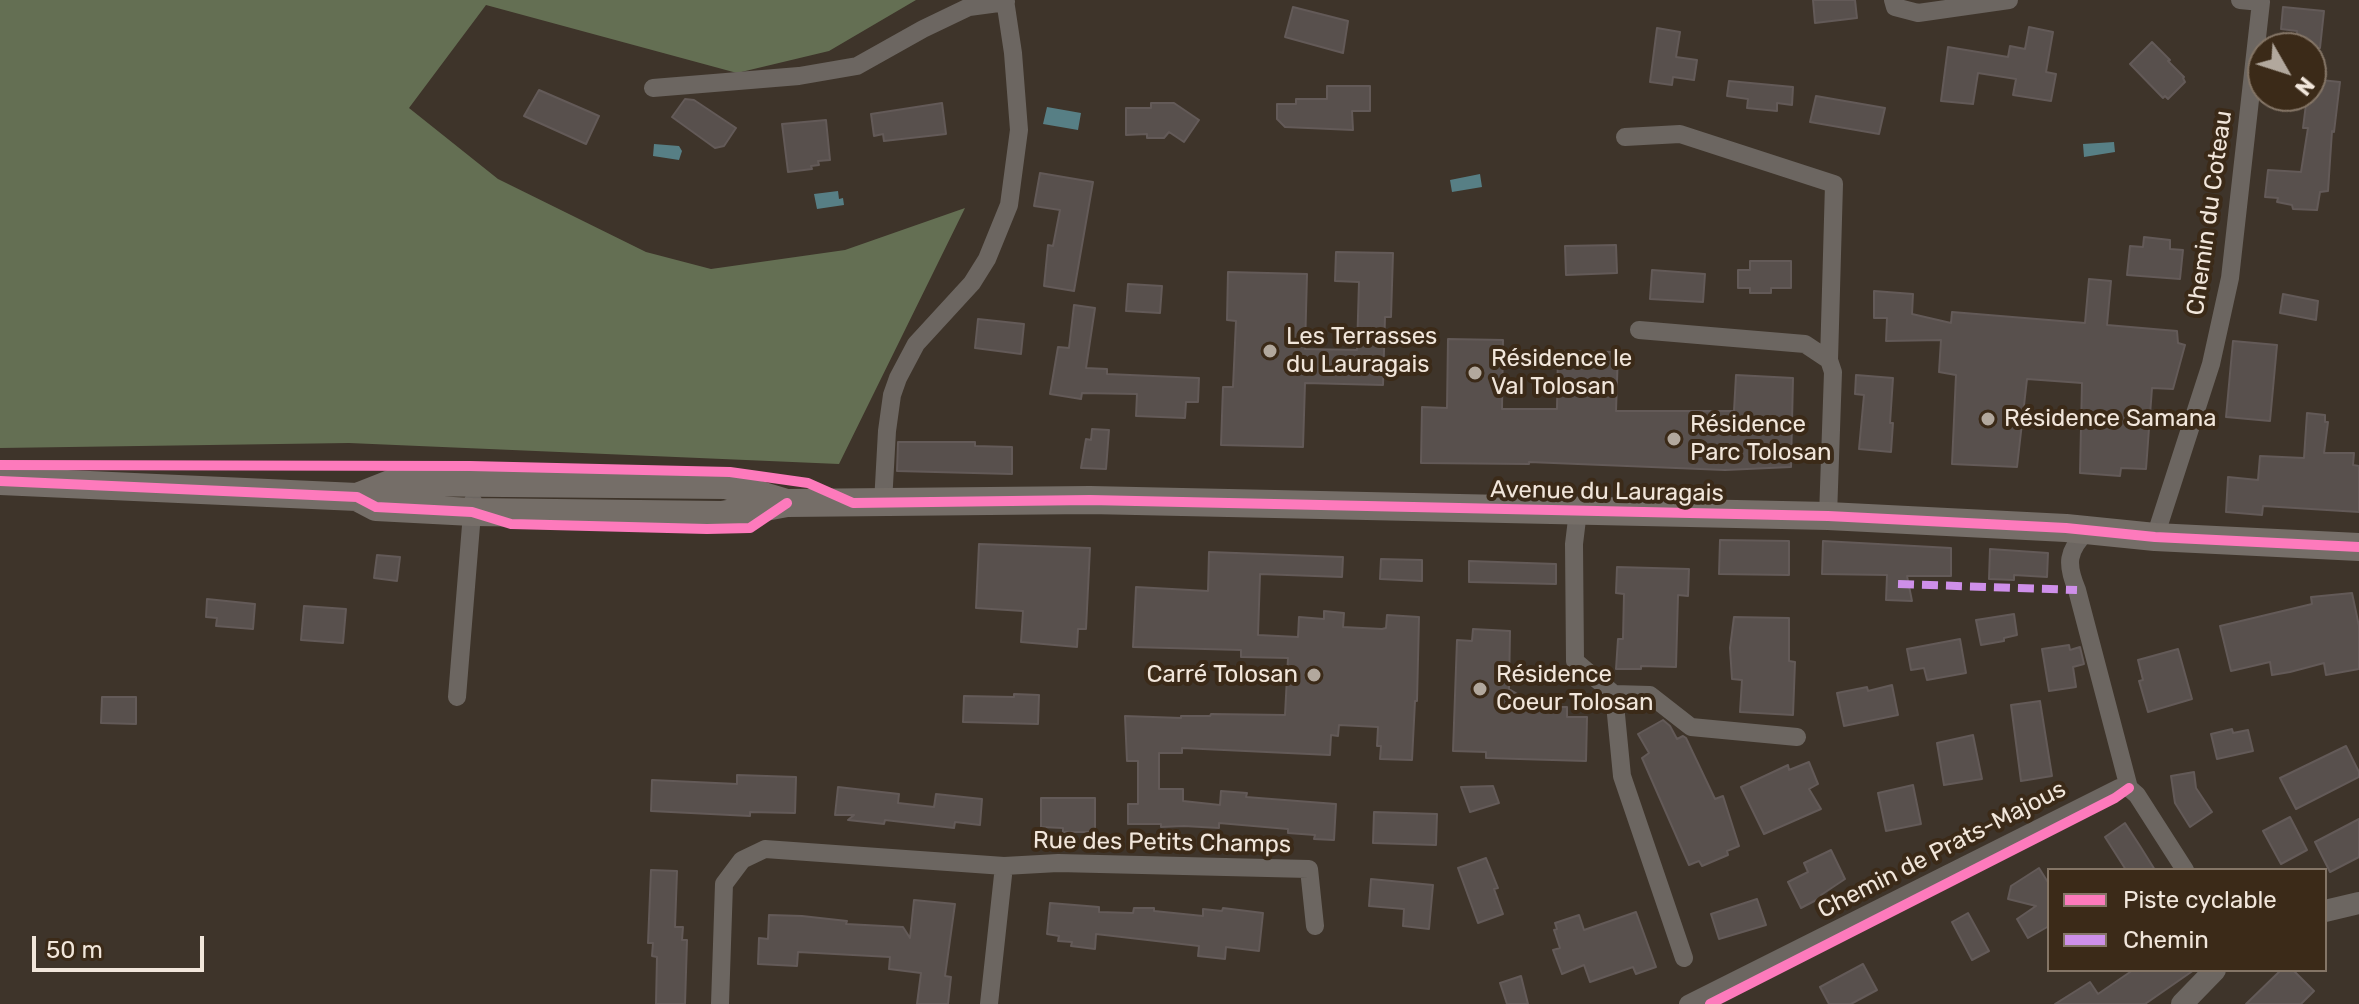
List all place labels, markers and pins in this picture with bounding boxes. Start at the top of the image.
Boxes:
place label: Les Terrasses du Lauragais [1286,323,1437,379]
marker: Les Terrasses du Lauragais [1261,342,1279,360]
place label: Résidence le Val Tolosan [1491,345,1632,401]
marker: Résidence le Val Tolosan [1466,364,1484,382]
place label: Résidence Samana [2004,405,2216,433]
marker: Résidence Samana [1979,410,1997,428]
place label: Résidence Parc Tolosan [1690,411,1831,467]
marker: Résidence Parc Tolosan [1665,430,1683,448]
place label: Carré Tolosan [1146,661,1298,689]
place label: Résidence Coeur Tolosan [1496,661,1654,717]
marker: Carré Tolosan [1305,666,1323,684]
marker: Résidence Coeur Tolosan [1471,680,1489,698]

